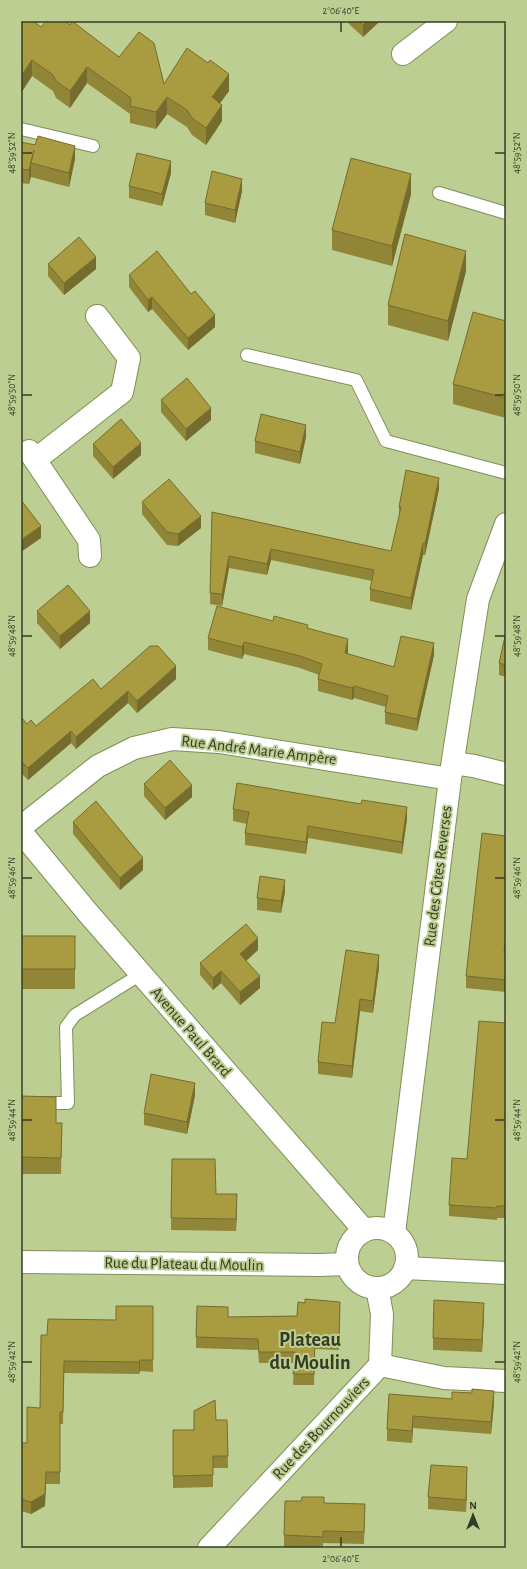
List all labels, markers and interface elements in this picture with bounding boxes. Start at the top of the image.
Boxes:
text: 2°06'40"E [323,6,360,16]
text: 48°59'52"N [7,132,17,174]
text: 48°59'52"N [512,132,522,174]
text: 48°59'50"N [7,374,17,416]
text: 48°59'50"N [512,374,522,416]
text: 48°59'48"N [7,615,17,657]
text: 48°59'48"N [512,615,522,657]
street label: Rue André Marie Ampère [180,733,338,767]
street label: Rue des Côtes Reverses [421,805,455,947]
text: 48°59'46"N [7,857,17,899]
text: 48°59'46"N [512,857,522,899]
street label: Avenue Paul Brard [148,984,234,1080]
text: 48°59'44"N [7,1099,17,1141]
text: 48°59'44"N [512,1099,522,1141]
street label: Rue du Plateau du Moulin [104,1255,264,1273]
district label: Plateau du Moulin [270,1330,350,1373]
text: 48°59'42"N [7,1341,17,1383]
text: 48°59'42"N [512,1341,522,1383]
street label: Rue des Bournouviers [270,1374,372,1482]
north arrow [453,1495,493,1535]
text: N [469,1500,477,1511]
text: 2°06'40"E [323,1554,360,1564]

